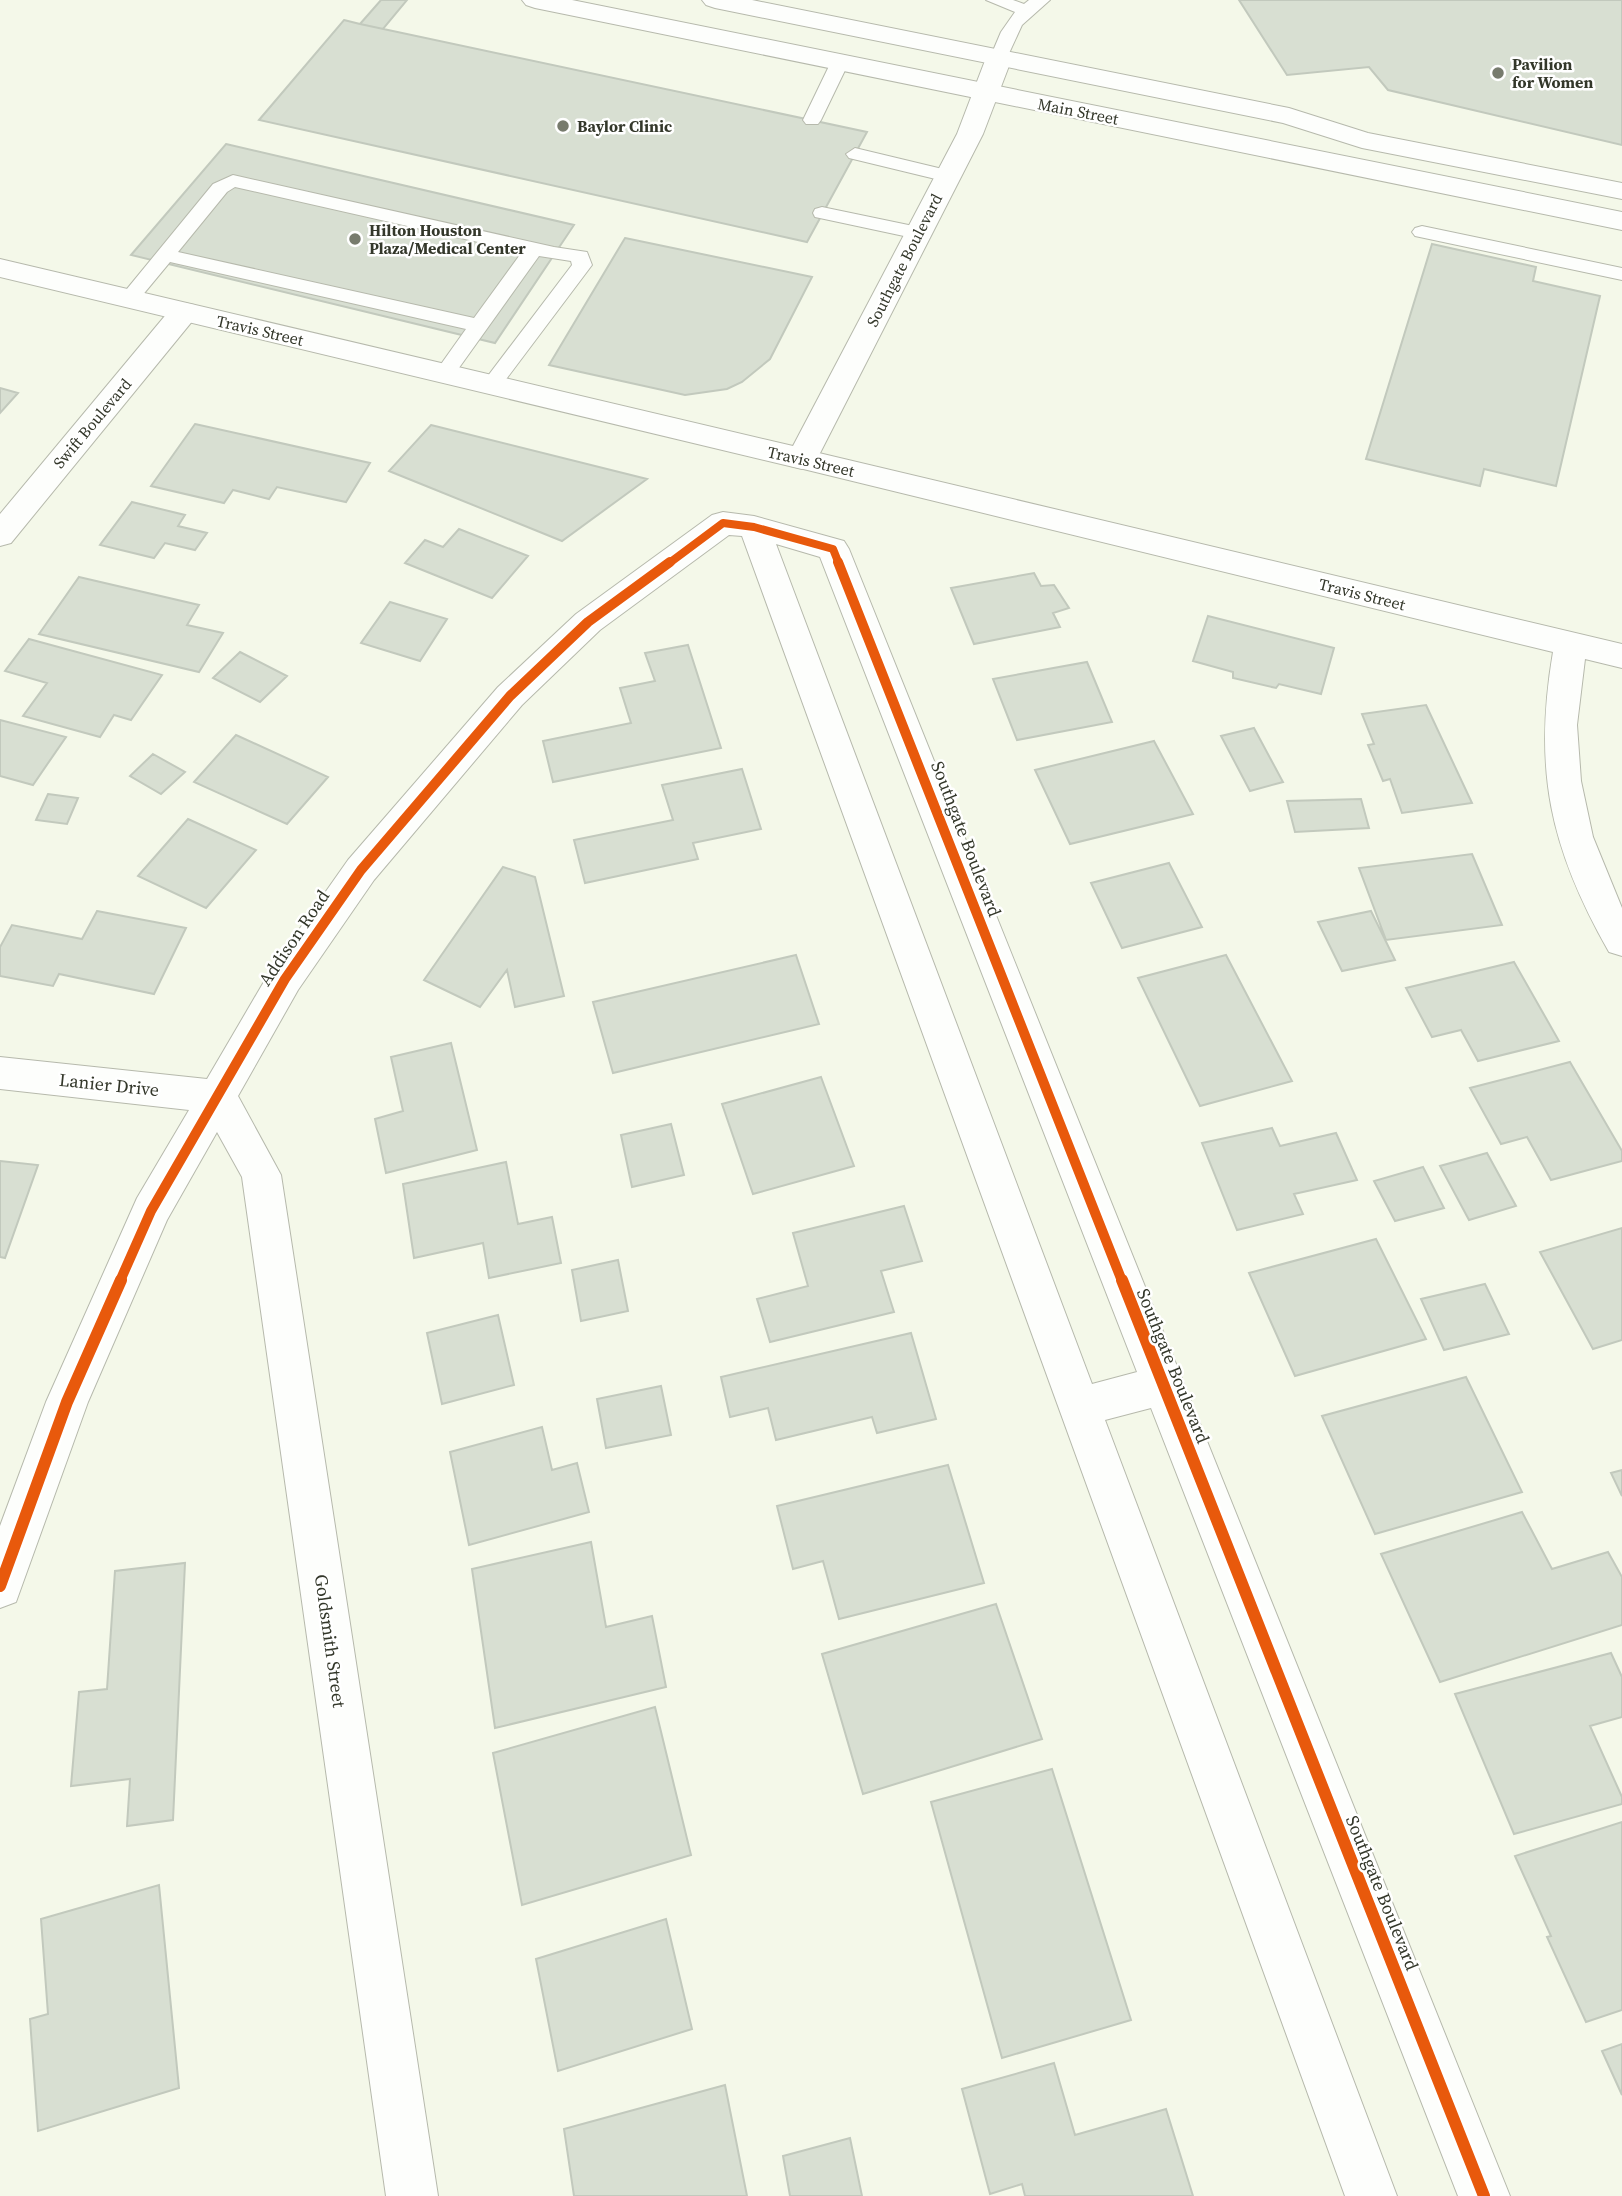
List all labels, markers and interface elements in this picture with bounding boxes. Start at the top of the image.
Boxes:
place label: Pavilion for Women [1512,53,1593,93]
marker: Pavilion for Women [1490,65,1506,81]
street label: Main Street [1036,92,1121,130]
place label: Baylor Clinic [577,115,672,137]
marker: Baylor Clinic [555,118,571,134]
street label: Southgate Boulevard [861,190,947,330]
place label: Hilton Houston Plaza/Medical Center [369,219,526,259]
marker: Hilton Houston Plaza/Medical Center [347,231,363,247]
street label: Travis Street [214,309,306,351]
street label: Swift Boulevard [48,373,136,473]
street label: Travis Street [765,440,857,482]
street label: Travis Street [1316,573,1408,616]
street label: Southgate Boulevard [925,757,1008,920]
street label: Addison Road [252,885,335,991]
street label: Lanier Drive [58,1067,160,1102]
street label: Southgate Boulevard [1131,1285,1216,1447]
street label: Goldsmith Street [309,1573,352,1709]
street label: Southgate Boulevard [1340,1812,1425,1974]

